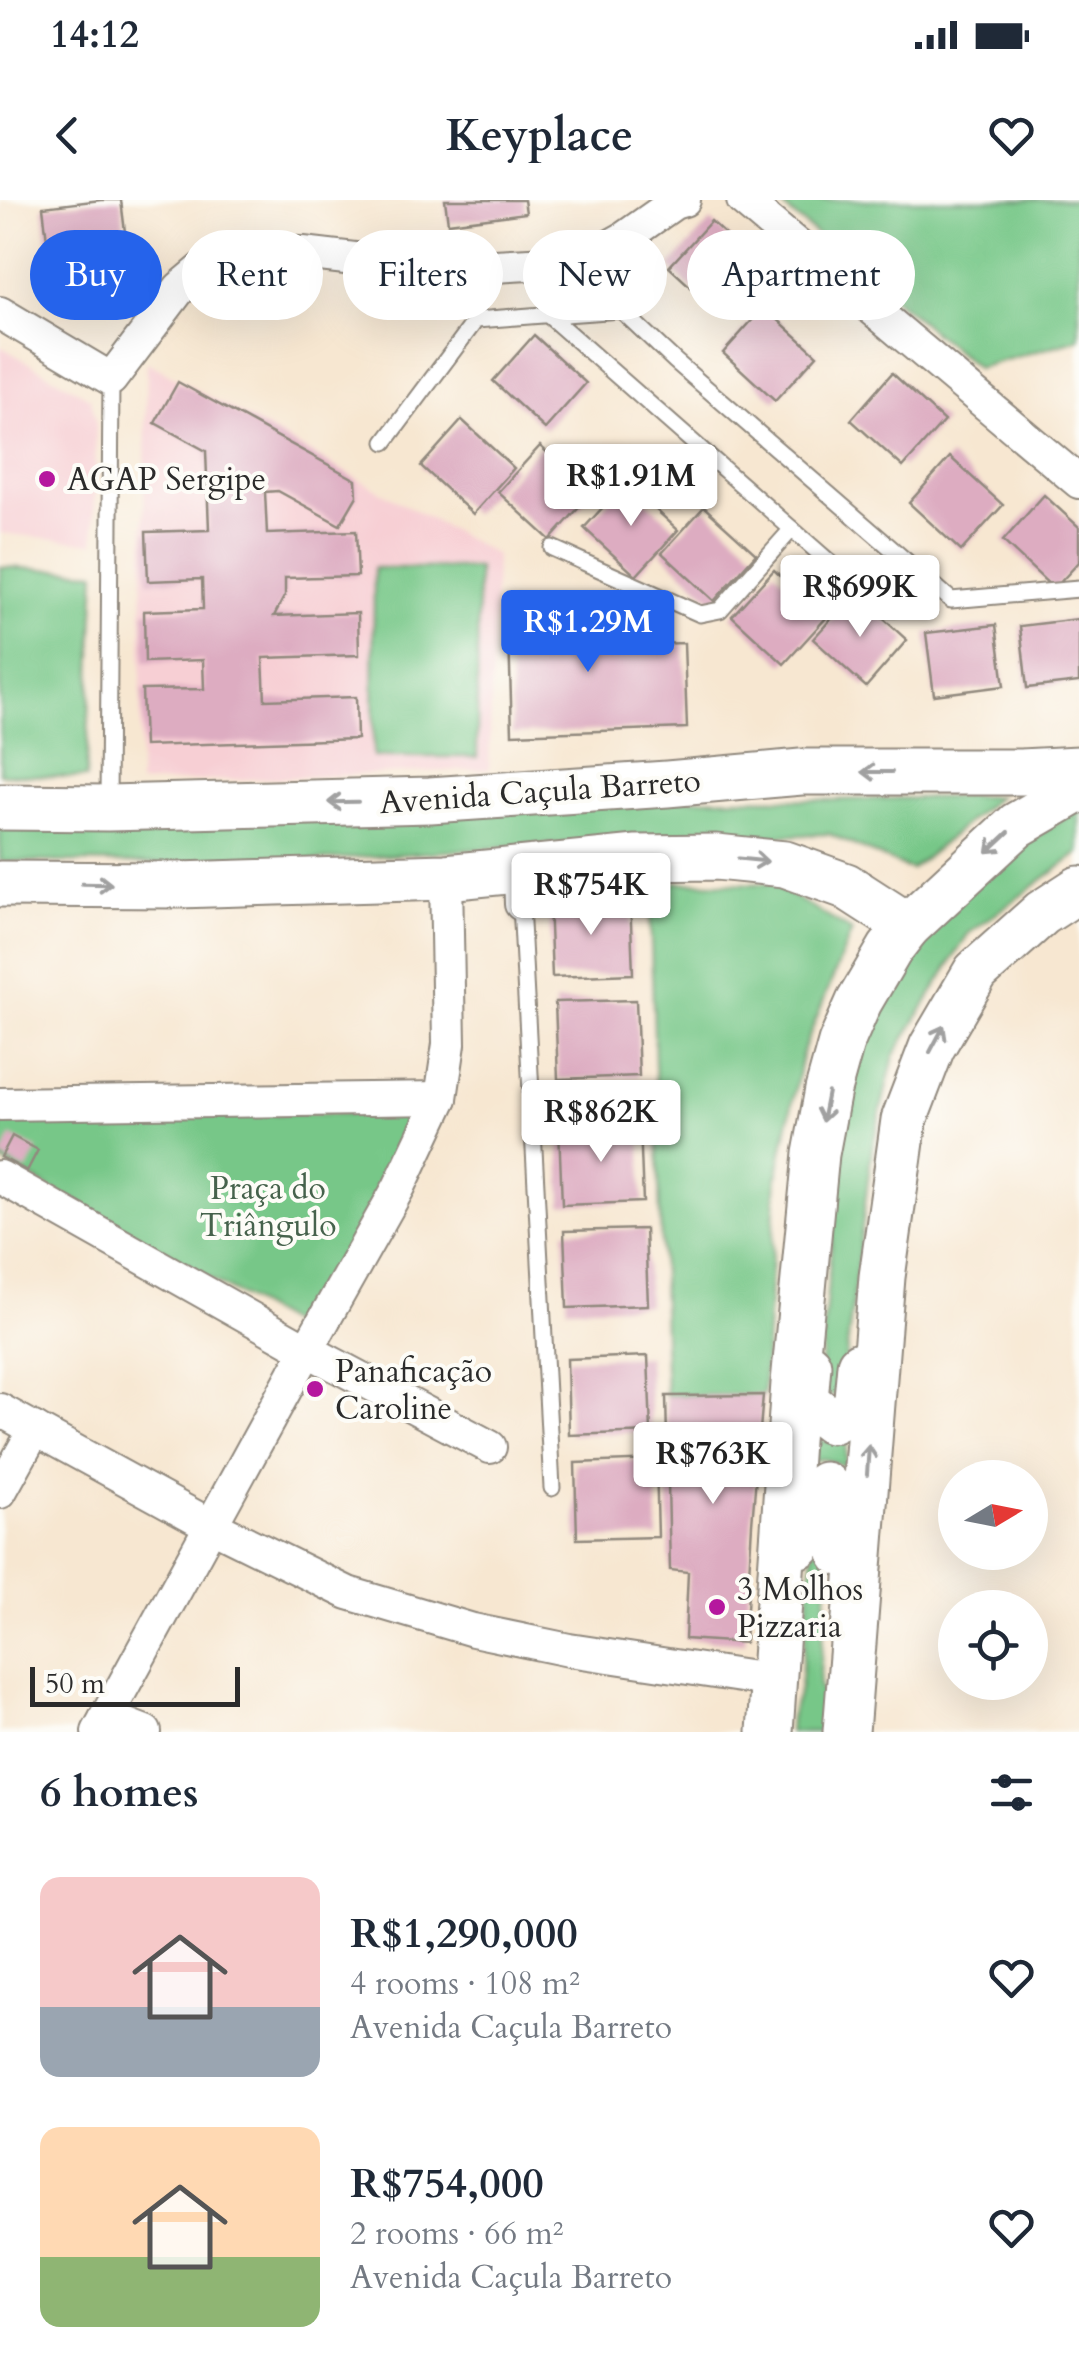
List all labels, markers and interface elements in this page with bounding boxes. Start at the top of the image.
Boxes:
text: 14:12 [50,9,139,61]
text: Keyplace [446,105,633,166]
icon: back [40,108,95,163]
icon: heart [984,108,1039,163]
chip: Buy [30,230,162,320]
chip: Rent [182,230,323,320]
chip: Filters [343,230,503,320]
chip: New [523,230,667,320]
chip: Apartment [687,230,915,320]
pin: R$1.91M [539,444,723,529]
text: R$1.91M [566,454,696,498]
place label: AGAP Sergipe [67,458,266,502]
marker: AGAP Sergipe [36,468,58,490]
pin: R$699K [779,555,941,640]
text: R$699K [802,565,918,609]
pin: R$1.29M [496,590,680,675]
text: R$1.29M [523,600,653,644]
street label: Avenida Caçula Barreto [378,759,702,825]
one-way arrow [861,762,894,782]
one-way arrow [327,792,359,811]
one-way arrow [986,830,1011,853]
one-way arrow [736,851,768,870]
pin: R$754K [510,853,672,938]
text: R$754K [533,863,649,907]
one-way arrow [81,875,113,894]
one-way arrow [928,1025,947,1055]
pin: R$862K [520,1080,682,1165]
text: R$862K [543,1090,659,1134]
one-way arrow [814,1091,833,1123]
park label: Praça do Triângulo [199,1167,337,1248]
place label: Panaficação Caroline [335,1350,492,1431]
marker: Panaficação Caroline [304,1378,326,1400]
pin: R$763K [632,1422,794,1507]
text: R$763K [655,1432,771,1476]
one-way arrow [859,1445,878,1477]
north arrow [938,1460,1048,1570]
map controls [938,1460,1048,1700]
place label: 3 Molhos Pizzaria [737,1568,863,1649]
button: locate [938,1590,1048,1700]
marker: 3 Molhos Pizzaria [706,1596,728,1618]
scale bar [30,1662,240,1706]
text: 50 m [45,1665,105,1703]
text: 6 homes [40,1764,198,1821]
icon: filters [984,1765,1039,1820]
text: R$1,290,000 [350,1905,578,1962]
icon: home [120,1917,240,2037]
icon: heart [984,1950,1039,2005]
text: 4 rooms · 108 m² [350,1962,580,2006]
text: Avenida Caçula Barreto [350,2006,672,2050]
text: R$754,000 [350,2155,544,2212]
icon: home [120,2167,240,2287]
icon: heart [984,2200,1039,2255]
text: 2 rooms · 66 m² [350,2212,563,2256]
text: Avenida Caçula Barreto [350,2256,672,2300]

